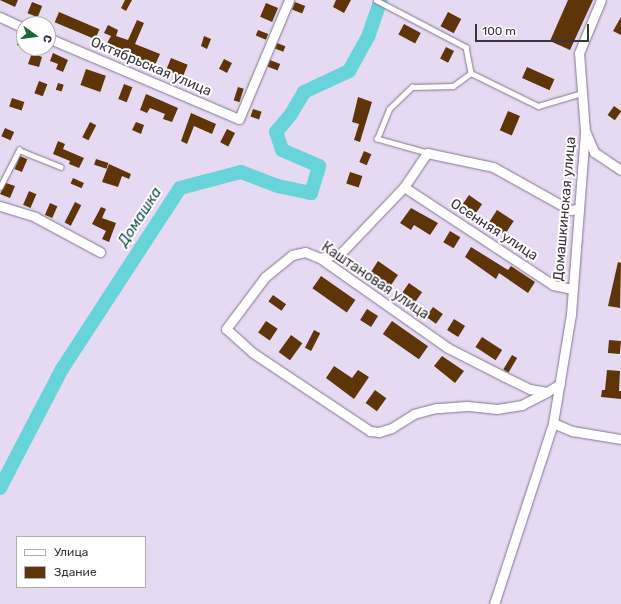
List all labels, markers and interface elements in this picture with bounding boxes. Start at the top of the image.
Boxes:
north arrow [16,16,56,56]
scale bar [477,16,591,42]
text: 100 m [482,24,516,38]
text: С [40,33,54,44]
street label: Октябрьская улица [88,34,214,100]
street label: Домашкинская улица [550,136,580,282]
water label: Домашка [114,184,166,250]
street label: Осенняя улица [447,195,541,265]
street label: Каштановая улица [318,239,432,323]
legend [16,536,146,588]
text: Улица [54,545,88,559]
text: Здание [54,565,97,579]

